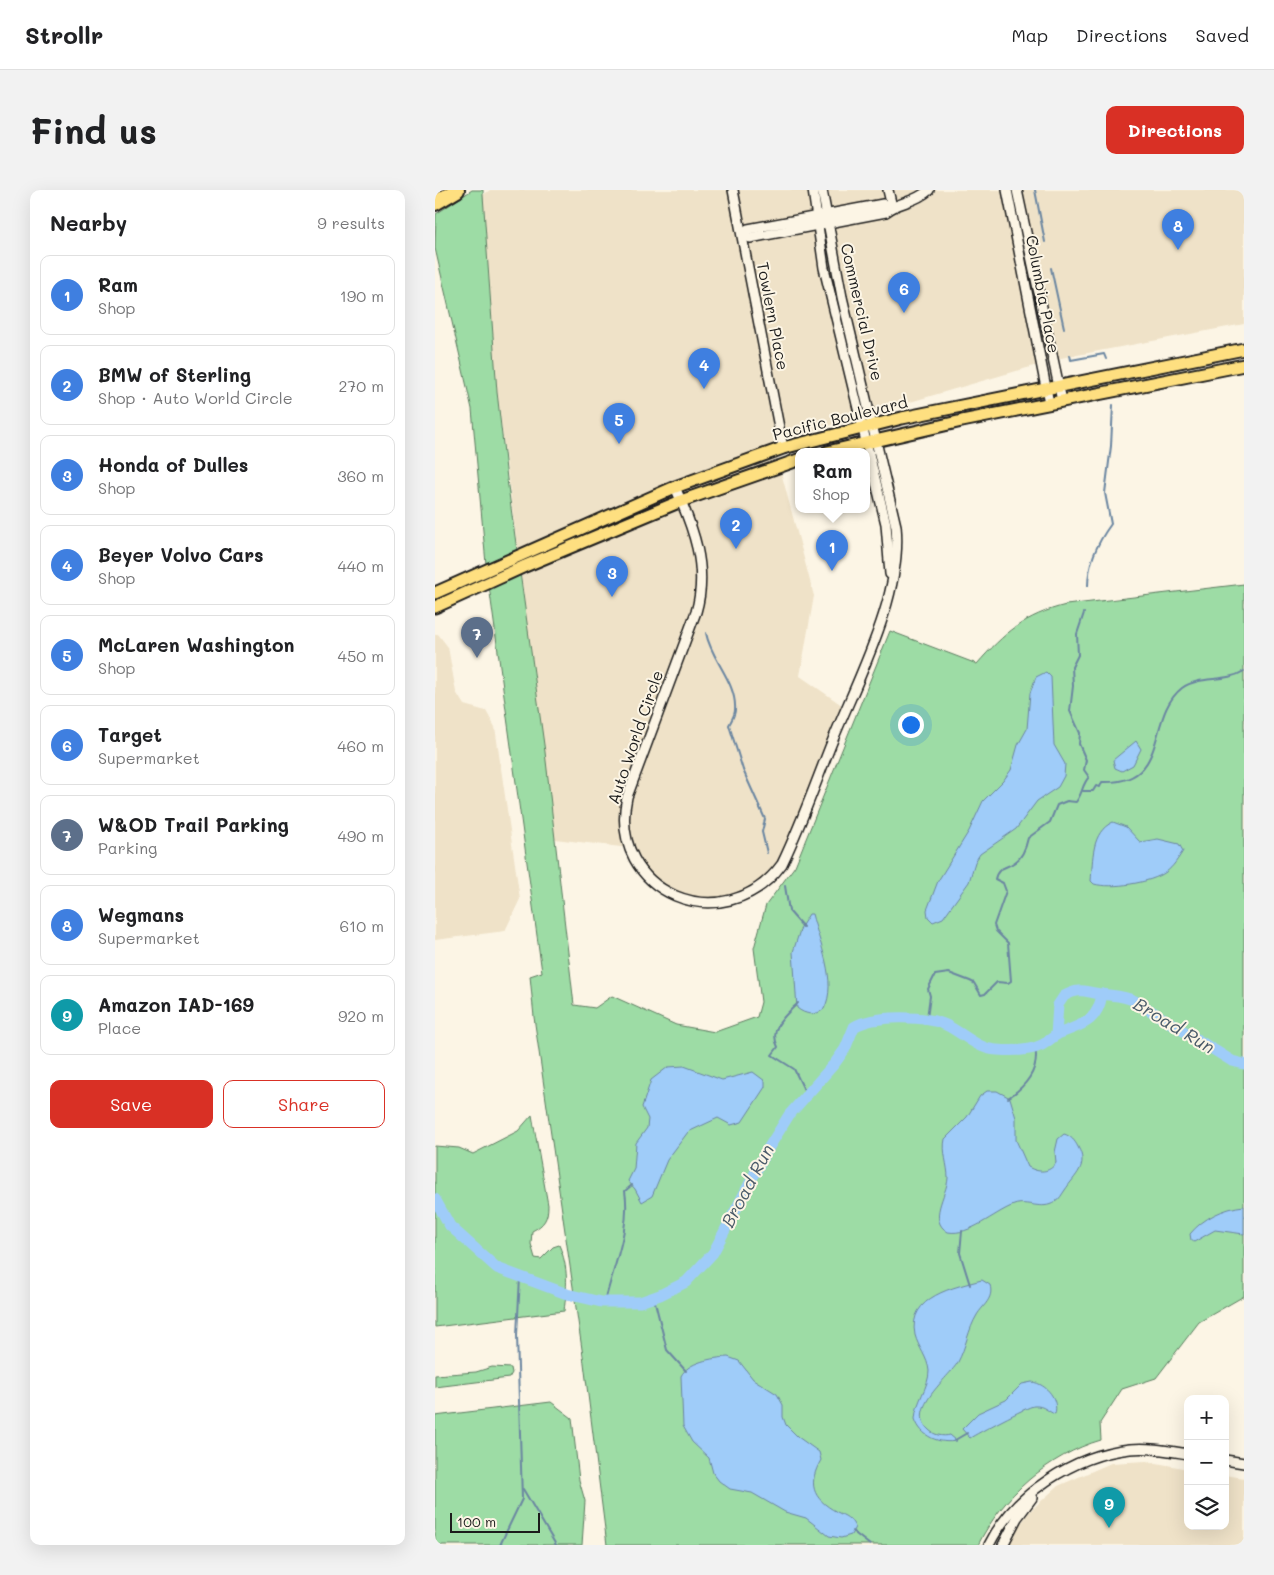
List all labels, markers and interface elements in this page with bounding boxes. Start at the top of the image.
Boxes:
text: Strollr [25,19,103,50]
text: Map [1011,23,1048,47]
text: Directions [1076,23,1168,47]
text: Saved [1196,23,1249,47]
button: Directions [1106,106,1244,154]
text: Find us [30,107,157,153]
text: Nearby [50,209,127,236]
pin: 8 [1162,209,1194,250]
text: 9 results [317,212,385,233]
street label: Columbia Place [1022,233,1065,355]
street label: Commercial Drive [837,241,888,382]
street label: Towlern Place [753,260,794,372]
text: Ram [98,272,138,297]
pin: 6 [888,272,920,313]
text: 1 [63,285,71,306]
text: 190 m [340,285,384,306]
text: Shop [98,297,135,318]
pin: 4 [688,348,720,389]
text: BMW of Sterling [98,362,251,387]
text: 2 [63,375,71,396]
text: 270 m [338,375,384,396]
text: Shop · Auto World Circle [98,387,293,408]
street label: Pacific Boulevard [770,391,910,444]
pin: 5 [603,403,635,444]
popup [795,448,870,513]
text: Honda of Dulles [98,452,248,477]
text: Ram [813,458,852,483]
text: 3 [62,465,72,486]
text: 360 m [337,465,384,486]
text: Shop [98,477,135,498]
text: Shop [813,483,850,504]
pin: 2 [720,508,752,549]
pin: 1 [816,530,848,571]
text: Beyer Volvo Cars [98,542,264,567]
text: 4 [62,555,72,576]
text: 440 m [337,555,384,576]
pin: 3 [596,556,628,597]
text: Shop [98,567,135,588]
pin: 7 [461,617,493,658]
text: McLaren Washington [98,632,294,657]
text: 5 [62,645,72,666]
text: 450 m [338,645,384,666]
text: Shop [98,657,135,678]
street label: Auto World Circle [602,667,667,806]
your location [898,712,924,738]
text: Target [98,722,162,747]
text: 6 [62,735,72,756]
text: 460 m [337,735,384,756]
text: Supermarket [98,747,200,768]
text: W&OD Trail Parking [98,812,289,837]
text: 7 [63,825,71,846]
text: 490 m [337,825,384,846]
text: Parking [98,837,157,858]
text: Wegmans [98,902,184,927]
text: 8 [62,915,72,936]
text: 610 m [339,915,384,936]
text: Supermarket [98,927,200,948]
text: Amazon IAD-169 [98,992,254,1017]
water label: Broad Run [1129,992,1220,1059]
text: 9 [62,1005,72,1026]
text: 920 m [338,1005,384,1026]
text: Place [98,1017,141,1038]
button: Save [50,1080,213,1128]
button: Share [223,1080,385,1128]
water label: Broad Run [715,1140,779,1231]
map controls [1184,1395,1229,1530]
button: + [1184,1395,1229,1440]
button: − [1184,1440,1229,1485]
button: layers [1184,1485,1229,1530]
pin: 9 [1093,1487,1125,1528]
scale bar [450,1510,540,1533]
text: 100 m [457,1512,496,1531]

